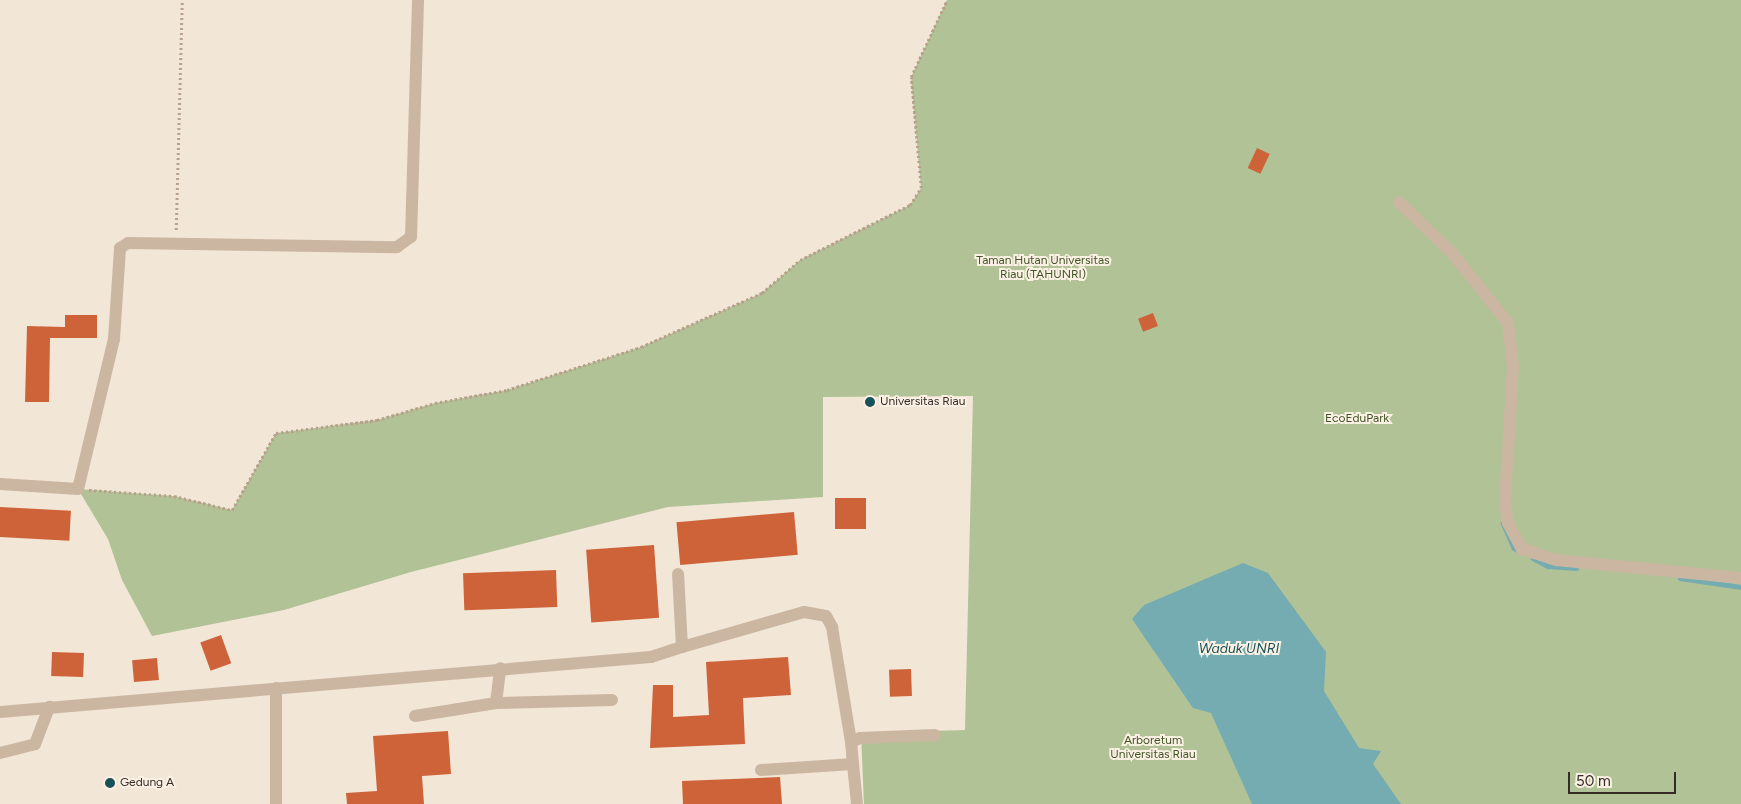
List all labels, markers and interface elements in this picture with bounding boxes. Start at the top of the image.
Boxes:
park label: Taman Hutan Universitas Riau (TAHUNRI) [976,254,1110,282]
place label: Universitas Riau [880,395,965,409]
marker: Universitas Riau [864,396,876,408]
park label: EcoEduPark [1325,412,1389,426]
water label: Waduk UNRI [1199,641,1279,657]
park label: Arboretum Universitas Riau [1110,734,1196,762]
scale bar [1571,762,1678,794]
text: 50 m [1576,772,1611,790]
place label: Gedung A [120,776,174,790]
marker: Gedung A [104,777,116,789]

